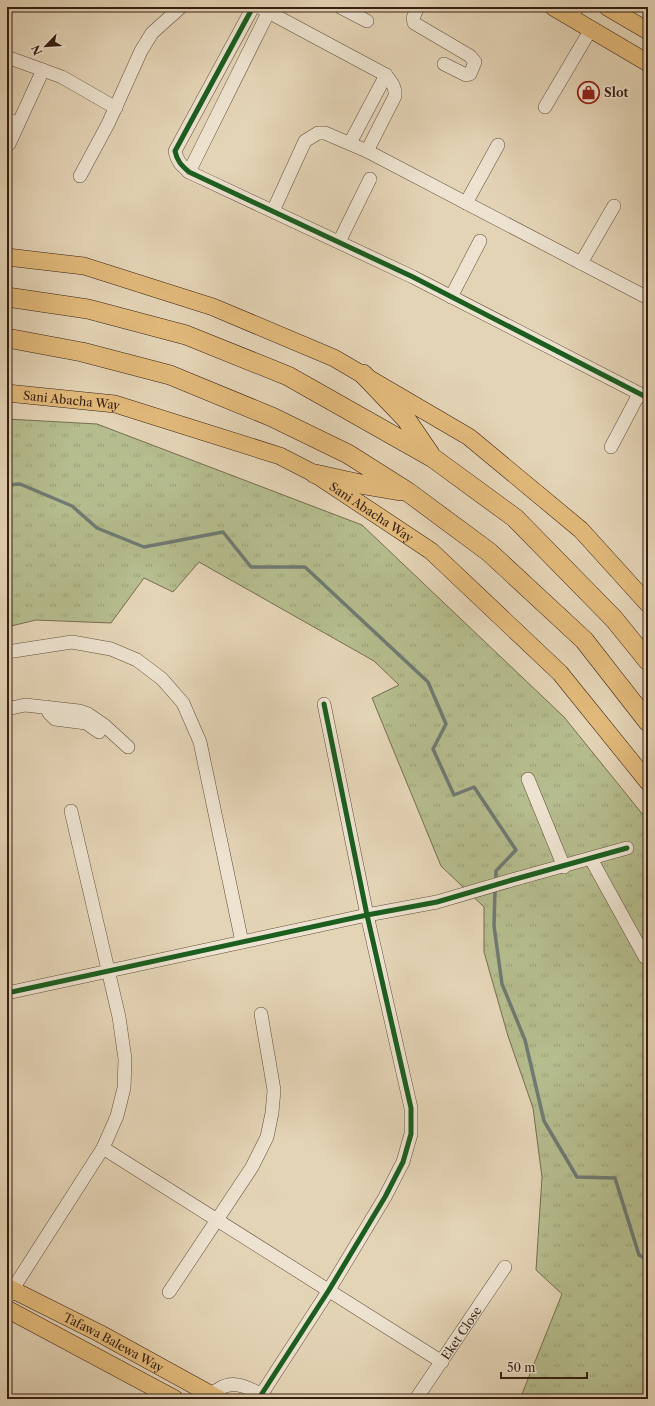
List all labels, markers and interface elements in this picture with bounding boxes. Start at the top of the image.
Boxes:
north arrow [26,26,66,66]
text: N [28,43,45,58]
shop icon: Slot [575,79,601,105]
place label: Slot [604,85,629,100]
street label: Sani Abacha Way [22,387,122,413]
street label: Sani Abacha Way [327,478,417,545]
street label: Eket Close [437,1303,484,1362]
street label: Tafawa Balewa Way [61,1309,167,1375]
scale bar [501,1354,587,1380]
text: 50 m [507,1360,536,1375]

